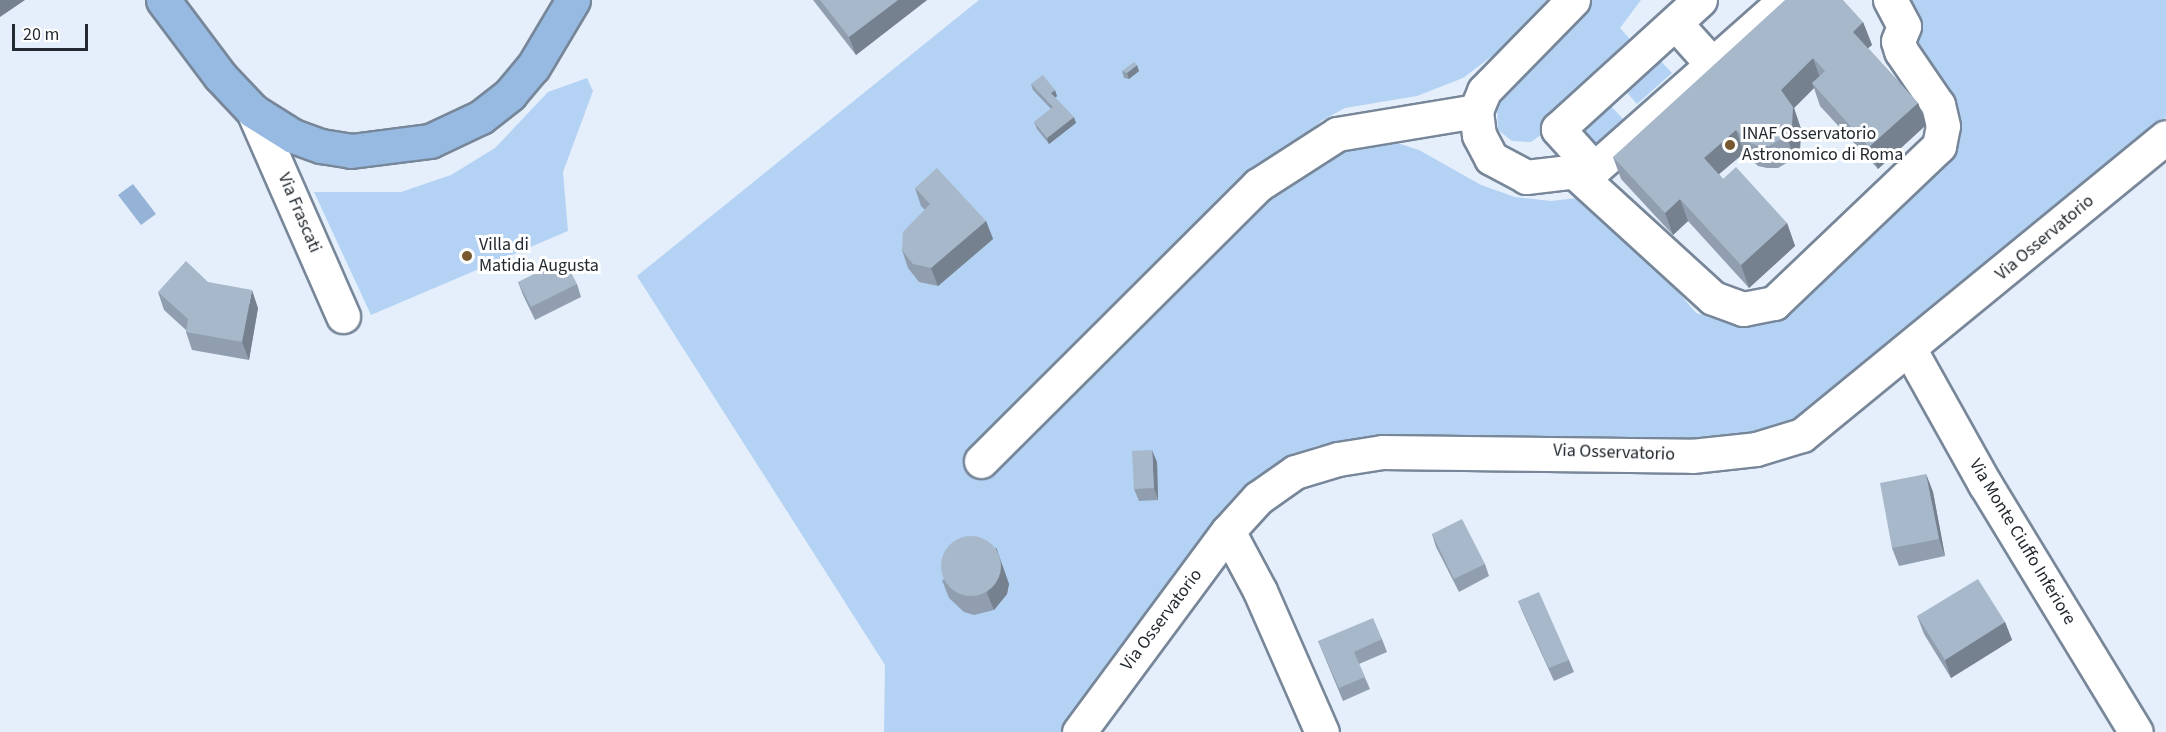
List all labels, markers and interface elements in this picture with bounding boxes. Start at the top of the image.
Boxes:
scale bar [15,12,92,50]
text: 20 m [23,22,59,47]
place label: INAF Osservatorio Astronomico di Roma [1742,124,1903,166]
marker: INAF Osservatorio Astronomico di Roma [1723,138,1737,152]
street label: Via Frascati [273,170,325,256]
street label: Via Osservatorio [1991,191,2099,285]
place label: Villa di Matidia Augusta [479,235,599,278]
marker: Villa di Matidia Augusta [460,249,474,263]
street label: Via Osservatorio [1553,440,1675,466]
street label: Via Monte Ciuffo Inferiore [1964,455,2080,629]
street label: Via Osservatorio [1117,565,1207,675]

